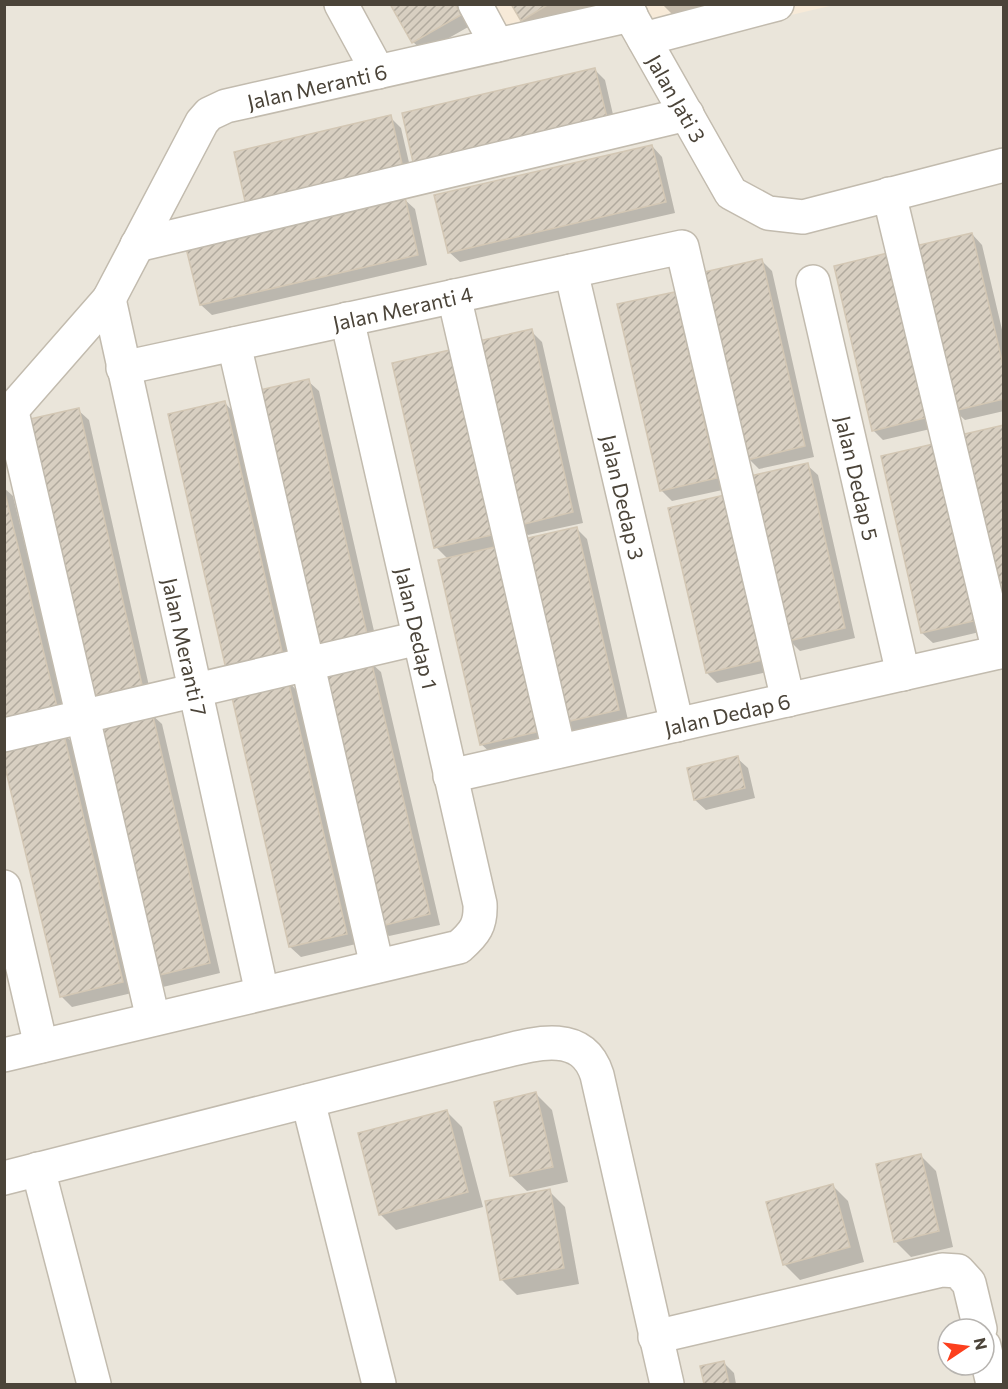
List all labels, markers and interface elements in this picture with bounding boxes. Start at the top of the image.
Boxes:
street label: Jalan Jati 3 [643,50,712,146]
street label: Jalan Meranti 6 [245,58,389,113]
street label: Jalan Meranti 4 [330,280,475,335]
street label: Jalan Dedap 5 [832,413,884,543]
street label: Jalan Dedap 3 [597,432,650,562]
street label: Jalan Dedap 1 [391,565,443,691]
street label: Jalan Meranti 7 [158,575,213,718]
street label: Jalan Dedap 6 [662,687,792,740]
north arrow [936,1317,996,1377]
text: N [970,1336,992,1351]

